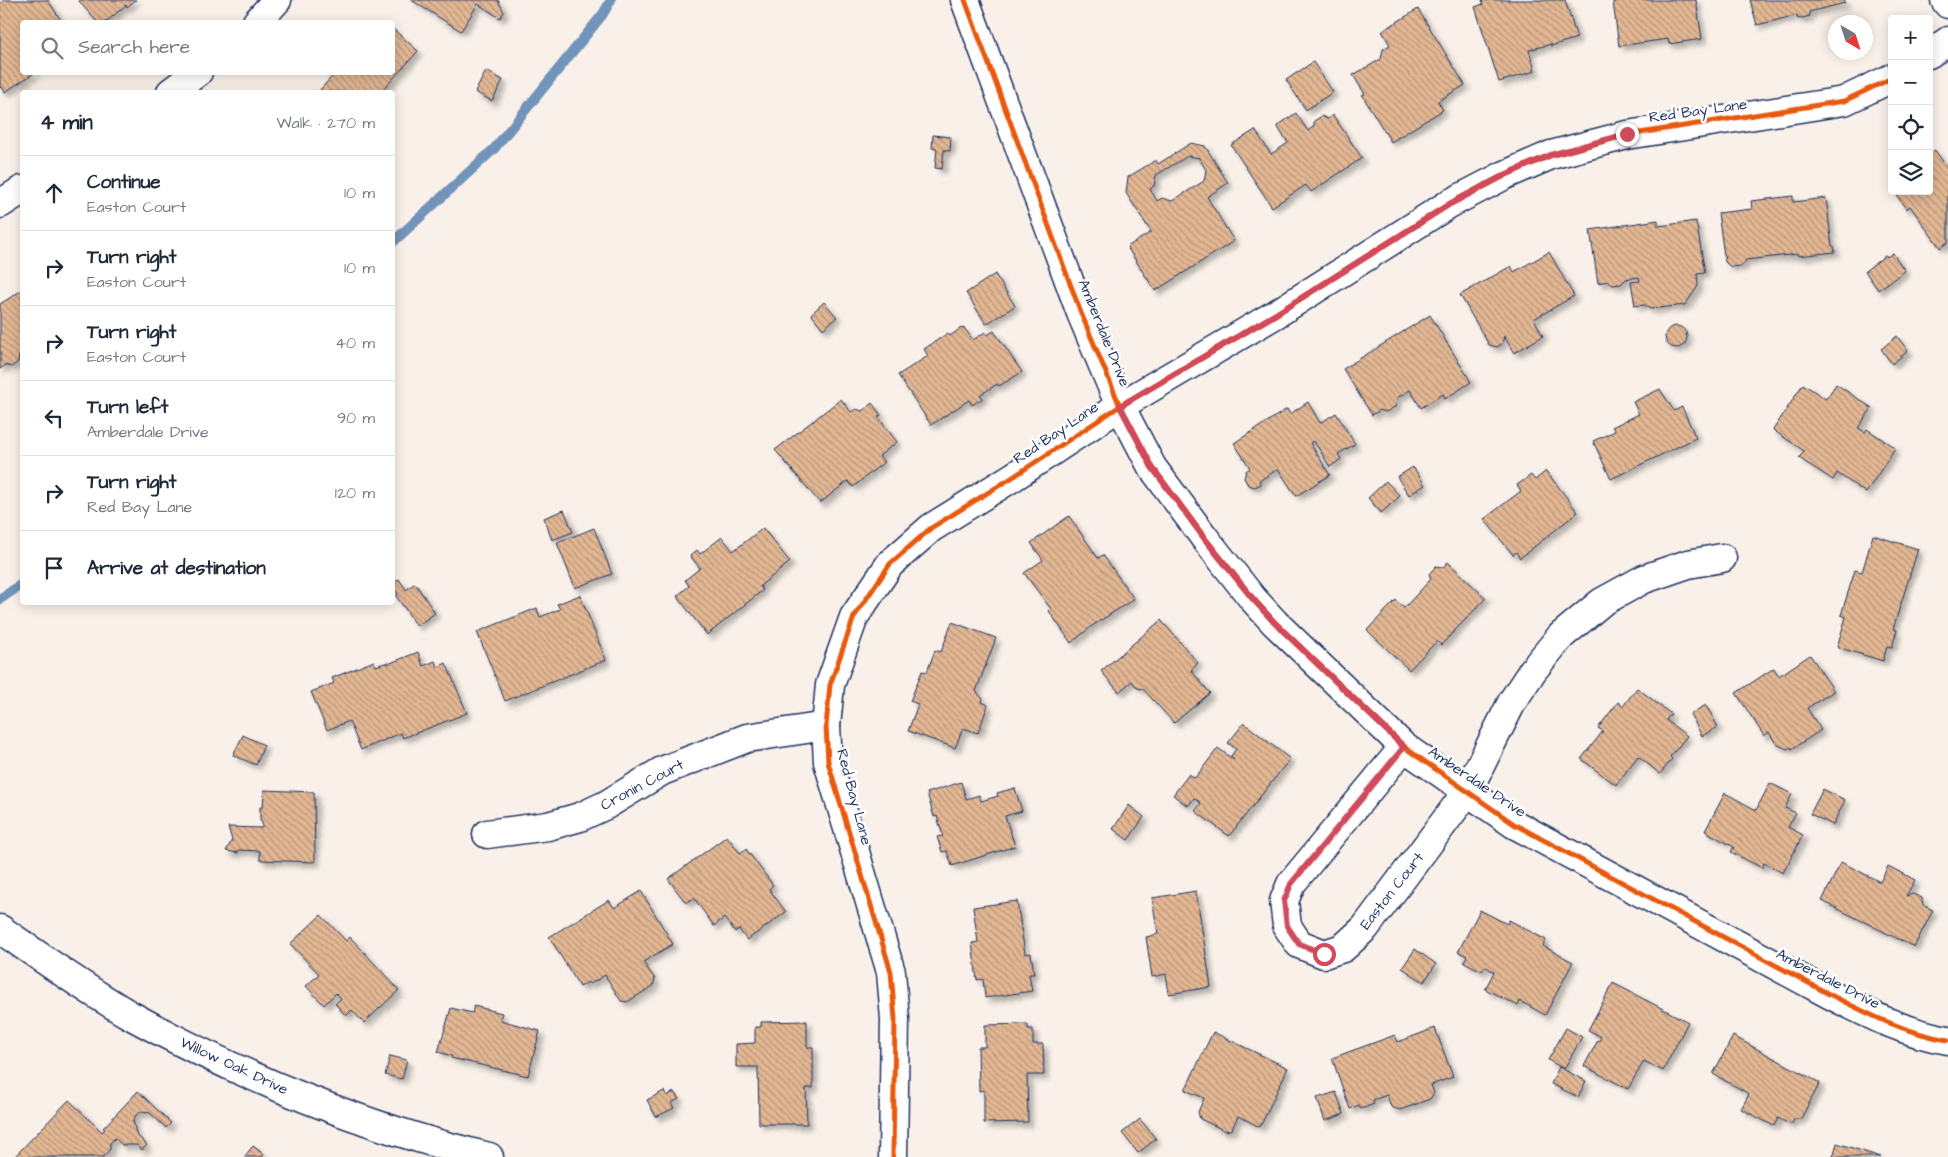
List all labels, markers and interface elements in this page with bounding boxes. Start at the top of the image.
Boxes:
north arrow [1828,15,1873,60]
map controls [1888,15,1933,195]
button: + [1888,15,1933,60]
search box [20,20,395,75]
icon: search [38,34,66,62]
text: Search here [78,34,190,61]
button: − [1888,60,1933,105]
street label: Red Bay Lane [1648,94,1748,129]
button: locate [1888,105,1933,150]
text: 4 min [40,108,93,137]
text: Walk · 270 m [276,112,375,134]
route end [1616,123,1639,146]
button: layers [1888,150,1933,195]
text: Continue [87,169,161,196]
icon: ahead [40,179,68,207]
text: 10 m [344,182,375,204]
text: Easton Court [87,196,186,218]
text: Turn right [87,244,176,271]
icon: right [40,254,68,282]
text: 10 m [344,257,375,279]
text: Easton Court [87,271,186,293]
street label: Amberdale Drive [1073,276,1135,390]
text: Turn right [87,319,176,346]
icon: right [40,329,68,357]
text: 40 m [335,332,375,354]
text: Easton Court [87,346,186,368]
text: Turn left [87,394,168,421]
street label: Red Bay Lane [1009,397,1103,470]
icon: left [40,404,68,432]
text: 90 m [337,407,375,429]
text: Amberdale Drive [87,421,209,443]
text: Turn right [87,469,176,496]
icon: right [40,479,68,507]
text: 120 m [335,482,375,504]
text: Red Bay Lane [87,496,192,518]
icon: arrive [40,554,68,582]
text: Arrive at destination [87,555,266,582]
street label: Amberdale Drive [1424,741,1530,823]
street label: Red Bay Lane [830,747,877,848]
street label: Cronin Court [597,754,687,816]
street label: Easton Court [1355,848,1429,934]
route start [1313,943,1336,966]
street label: Amberdale Drive [1772,944,1884,1014]
street label: Willow Oak Drive [177,1032,291,1100]

